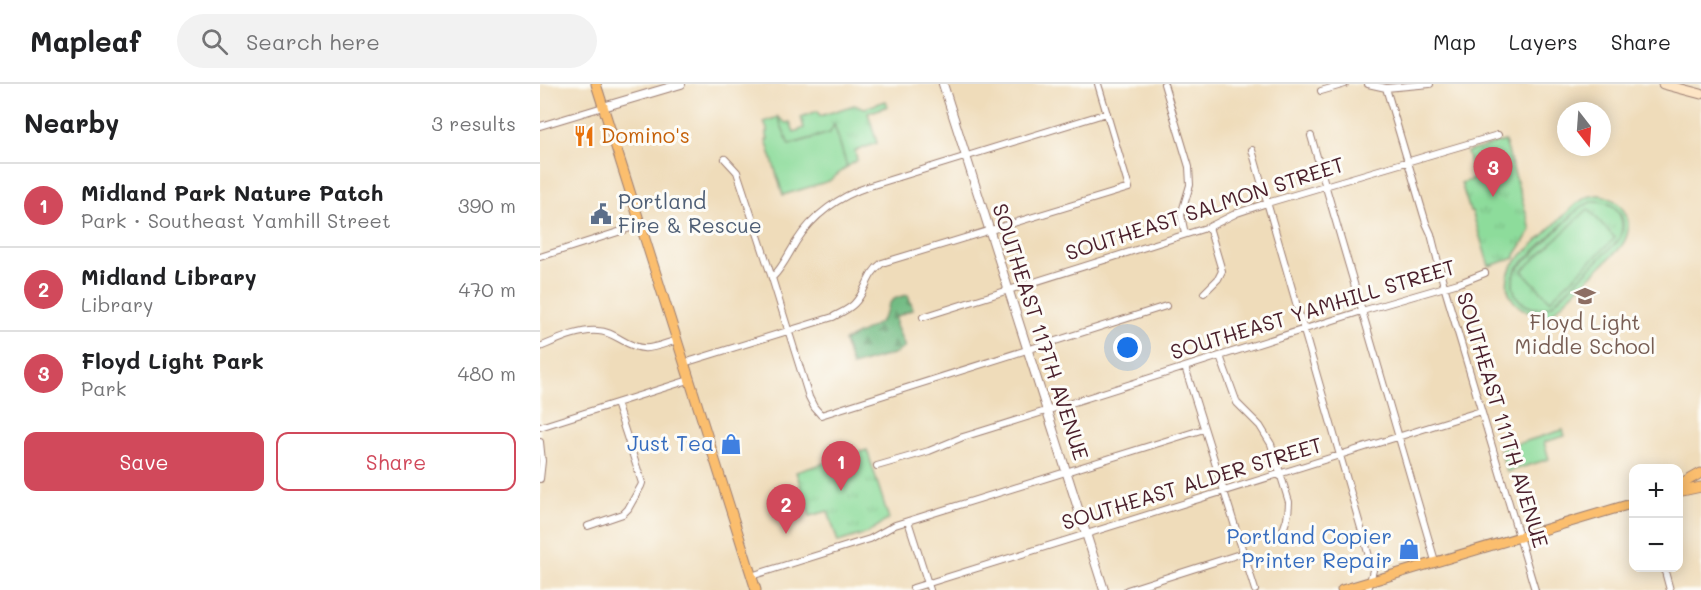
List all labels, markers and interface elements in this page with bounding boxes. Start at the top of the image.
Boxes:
search box [177,14,597,68]
text: Mapleaf [30,23,141,59]
icon: search [198,25,231,58]
text: Search here [246,27,380,56]
text: Map [1433,28,1476,55]
text: Layers [1509,28,1578,55]
text: Share [1611,28,1671,55]
north arrow [1557,102,1611,156]
text: Nearby [24,106,119,140]
text: 3 results [431,110,516,136]
place label: Domino's [601,121,690,148]
restaurant icon: Domino's [572,124,596,148]
pin: 3 [1474,147,1512,197]
street label: SOUTHEAST SALMON STREET [1062,150,1347,265]
text: Midland Park Nature Patch [81,178,383,207]
place label: Portland Fire & Rescue [618,187,762,238]
text: 1 [39,192,48,218]
text: 390 m [458,192,516,218]
street label: SOUTHEAST 117TH AVENUE [987,200,1096,463]
public building icon: Portland Fire & Rescue [589,202,613,226]
text: Park · Southeast Yamhill Street [81,207,391,233]
street label: SOUTHEAST YAMHILL STREET [1167,252,1458,365]
text: Midland Library [81,262,257,291]
text: 2 [38,276,49,302]
text: 470 m [458,276,516,302]
school or university icon: Floyd Light Middle School [1573,284,1597,308]
street label: SOUTHEAST 111TH AVENUE [1452,288,1555,551]
text: Library [81,291,153,317]
place label: Floyd Light Middle School [1515,308,1655,359]
your location [1113,333,1142,362]
text: Floyd Light Park [81,346,264,375]
text: 3 [38,360,50,386]
text: 480 m [457,360,516,386]
text: Park [81,375,126,401]
place label: Just Tea [627,429,714,456]
street label: SOUTHEAST ALDER STREET [1058,430,1325,535]
button: Save [24,432,264,491]
button: Share [276,432,516,491]
shop icon: Just Tea [719,432,743,456]
pin: 1 [822,442,860,491]
map controls [1629,464,1683,572]
button: + [1629,464,1683,518]
pin: 2 [766,484,806,534]
button: − [1629,518,1683,572]
place label: Portland Copier Printer Repair [1227,522,1392,573]
shop icon: Portland Copier Printer Repair [1397,537,1421,561]

